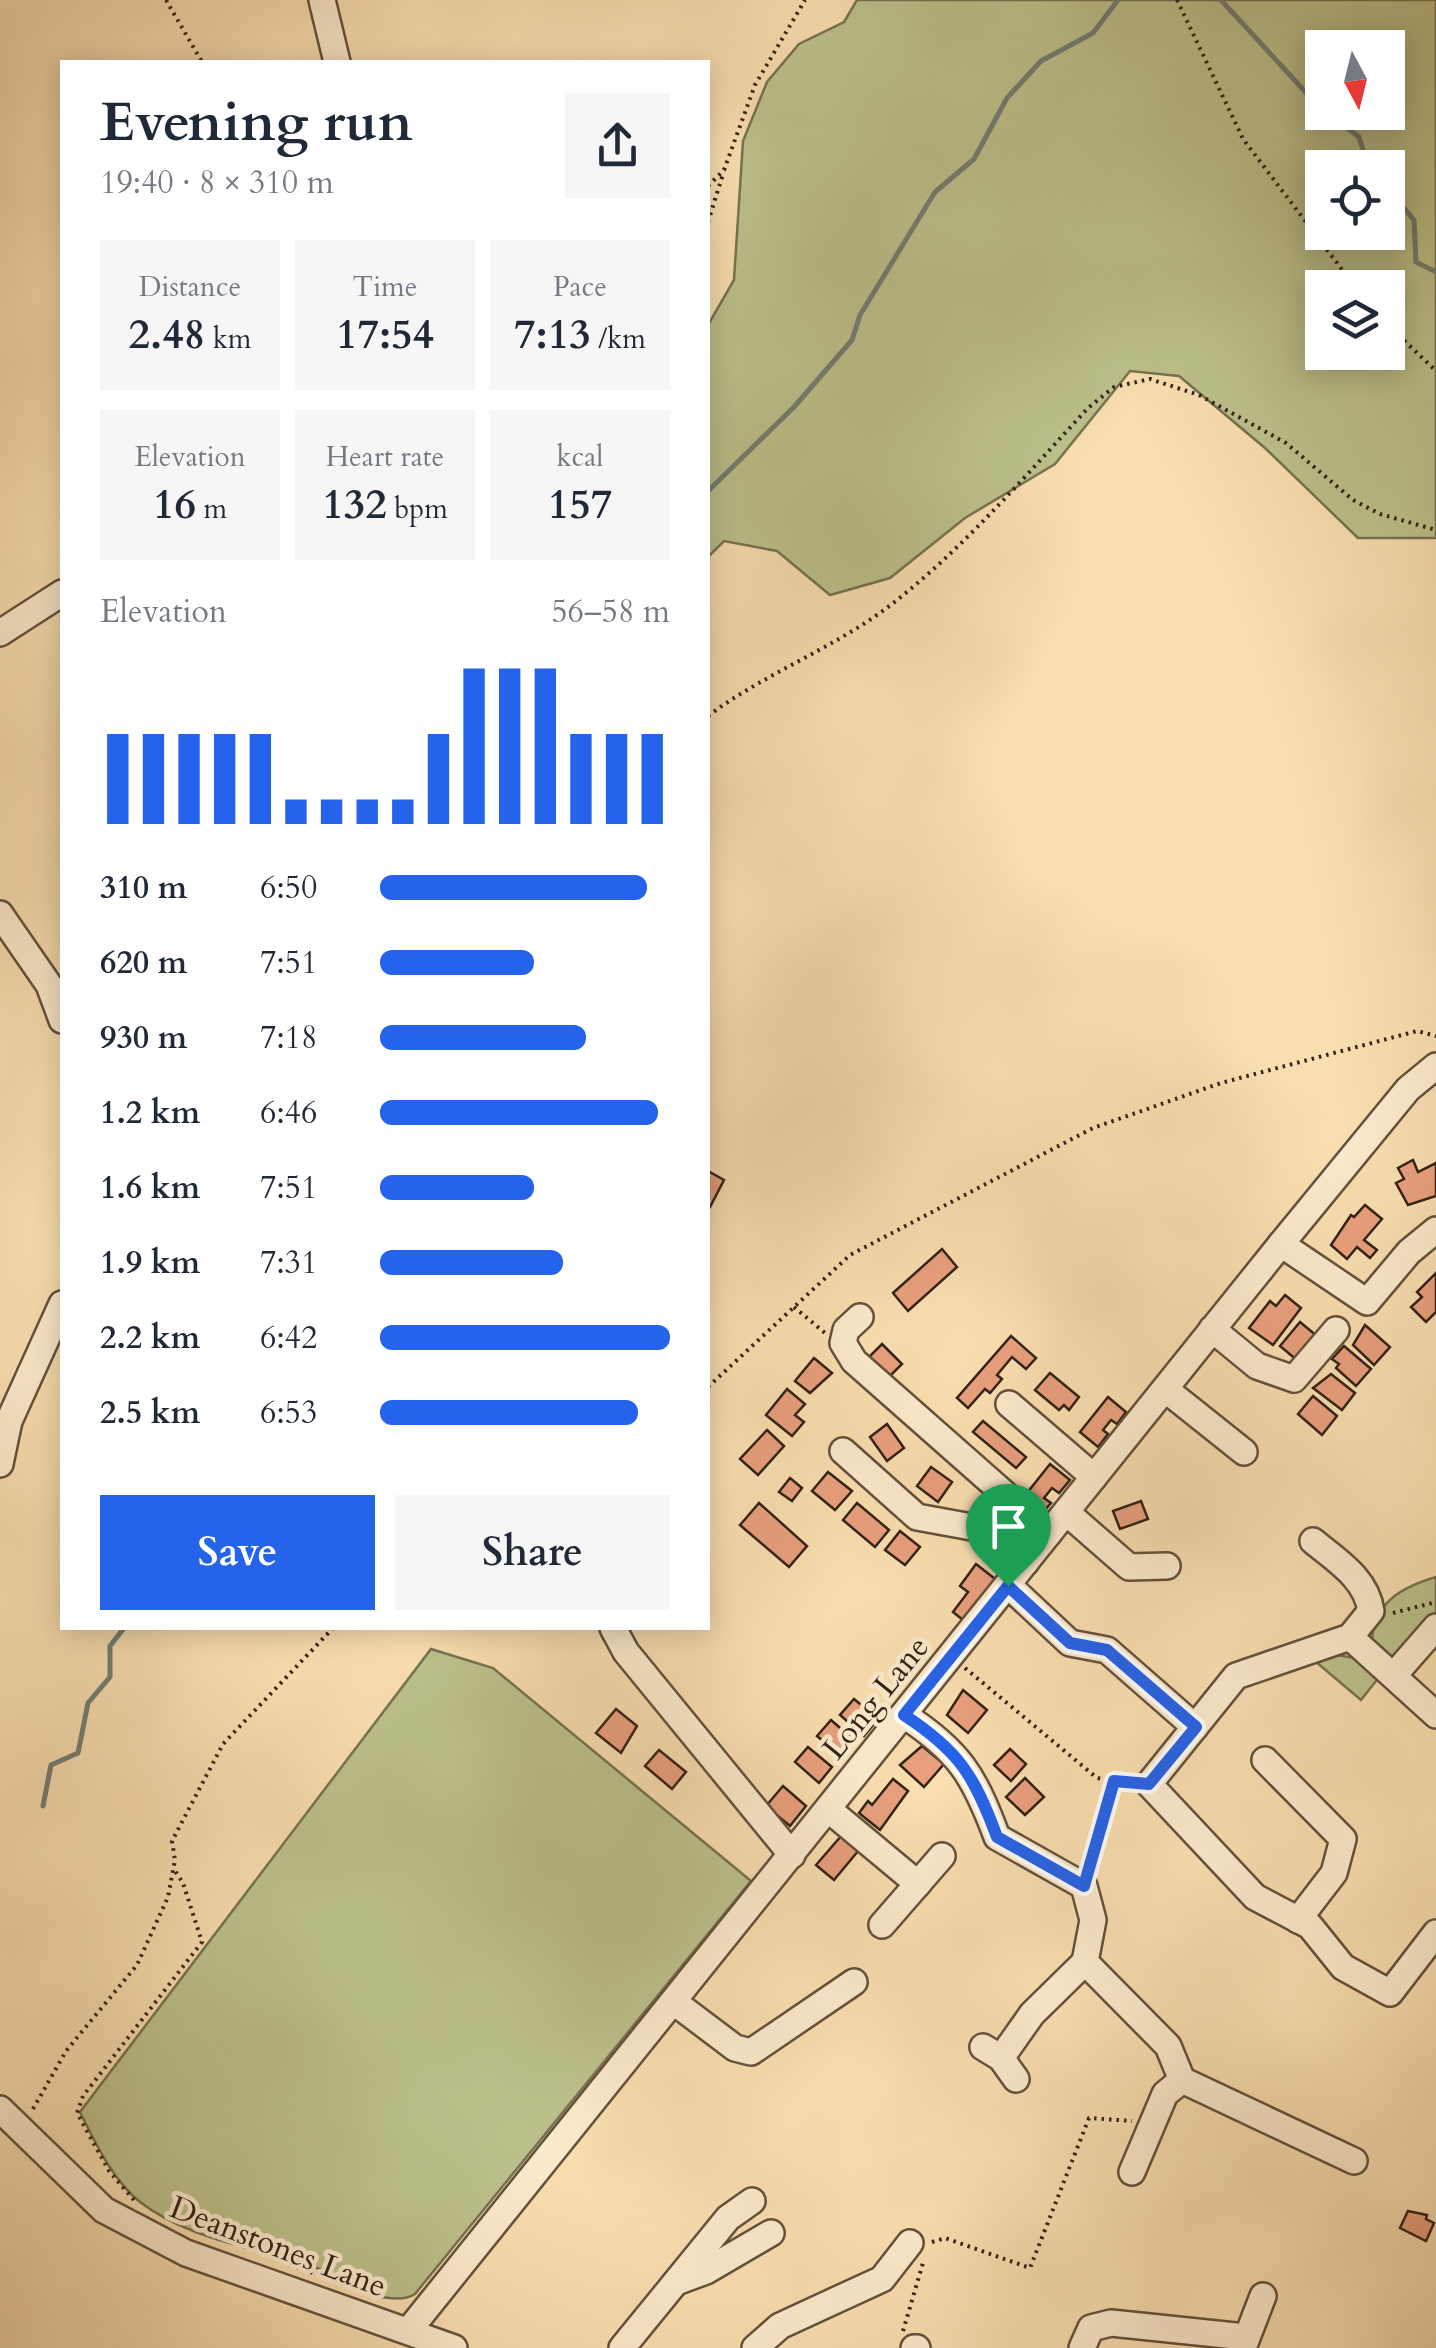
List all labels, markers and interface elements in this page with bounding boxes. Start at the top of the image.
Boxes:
north arrow [1305,30,1405,130]
map controls [1305,30,1405,370]
text: Evening run [100,86,413,160]
button: share [565,93,670,198]
button: locate [1305,150,1405,250]
text: 19:40 · 8 × 310 m [100,161,334,205]
text: Distance [139,268,241,306]
text: Time [353,268,417,306]
text: Pace [553,268,607,306]
button: layers [1305,270,1405,370]
text: 2.48 [129,306,205,363]
text: 17:54 [336,306,434,363]
text: 7:13 [514,306,591,363]
text: km [205,320,251,358]
text: /km [591,320,646,358]
text: Elevation [134,438,246,476]
text: Heart rate [326,438,444,476]
text: kcal [557,438,603,476]
text: 16 [153,476,196,533]
text: 132 [322,476,387,533]
text: 157 [548,476,612,533]
text: m [196,490,227,528]
text: bpm [387,490,448,528]
text: Elevation [100,590,227,634]
text: 56–58 m [551,590,670,634]
text: 310 m [100,866,187,910]
text: 6:50 [260,866,317,910]
text: 620 m [100,941,187,985]
text: 7:51 [260,941,317,985]
text: 930 m [100,1016,187,1060]
text: 7:18 [260,1016,317,1060]
text: 1.2 km [100,1091,200,1135]
text: 6:46 [260,1091,317,1135]
text: 1.6 km [100,1166,200,1210]
text: 7:51 [260,1166,317,1210]
text: 1.9 km [100,1241,200,1285]
text: 7:31 [260,1241,317,1285]
text: 2.2 km [100,1316,200,1360]
text: 6:42 [260,1316,317,1360]
text: 2.5 km [100,1391,200,1435]
text: 6:53 [260,1391,317,1435]
pin [966,1484,1051,1587]
button: Save [100,1495,375,1610]
button: Share [395,1495,670,1610]
icon: arrive [981,1499,1036,1554]
street label: Long Lane [813,1627,939,1769]
street label: Deanstones Lane [163,2186,393,2308]

